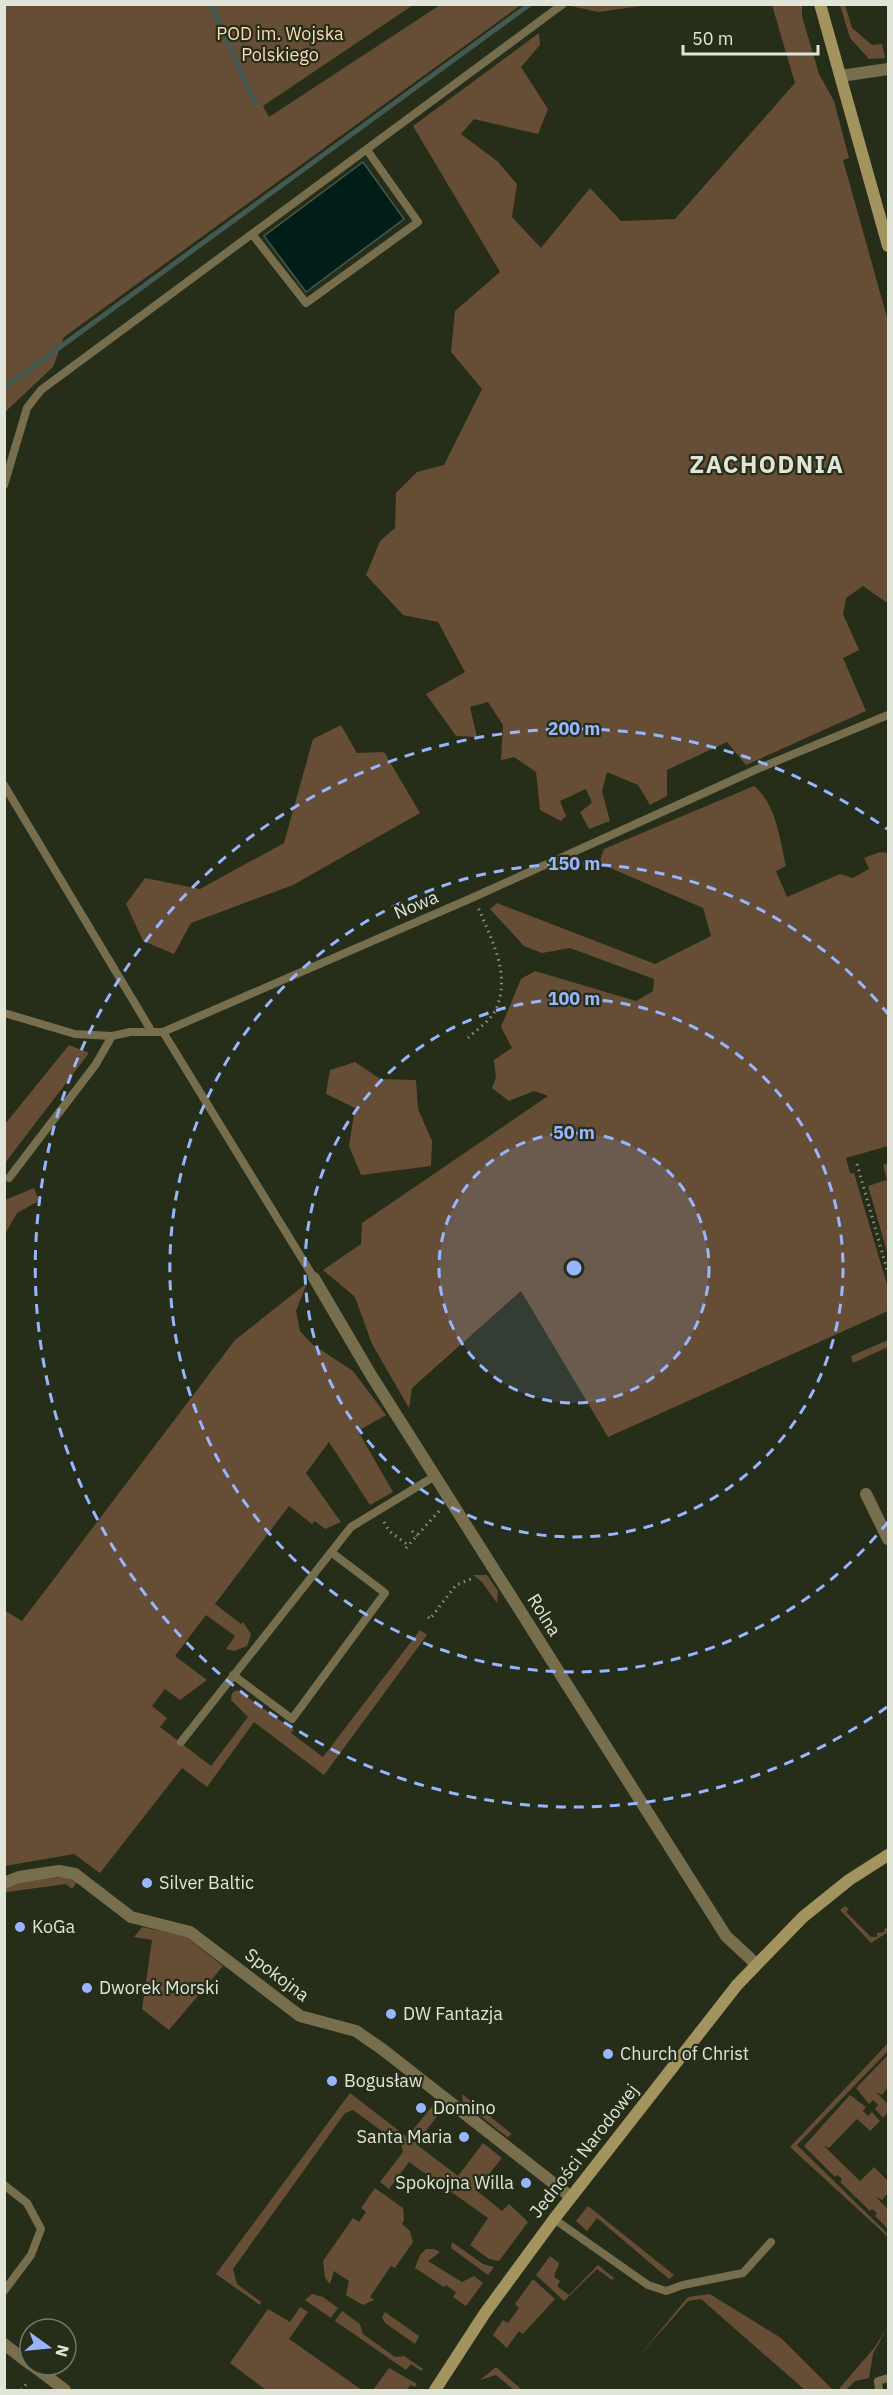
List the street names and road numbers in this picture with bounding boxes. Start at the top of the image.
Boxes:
street label: Nowa [390,885,442,924]
street label: Rolna [522,1589,567,1641]
street label: Spokojna [241,1943,314,2006]
street label: Jedności Narodowej [524,2079,643,2222]

